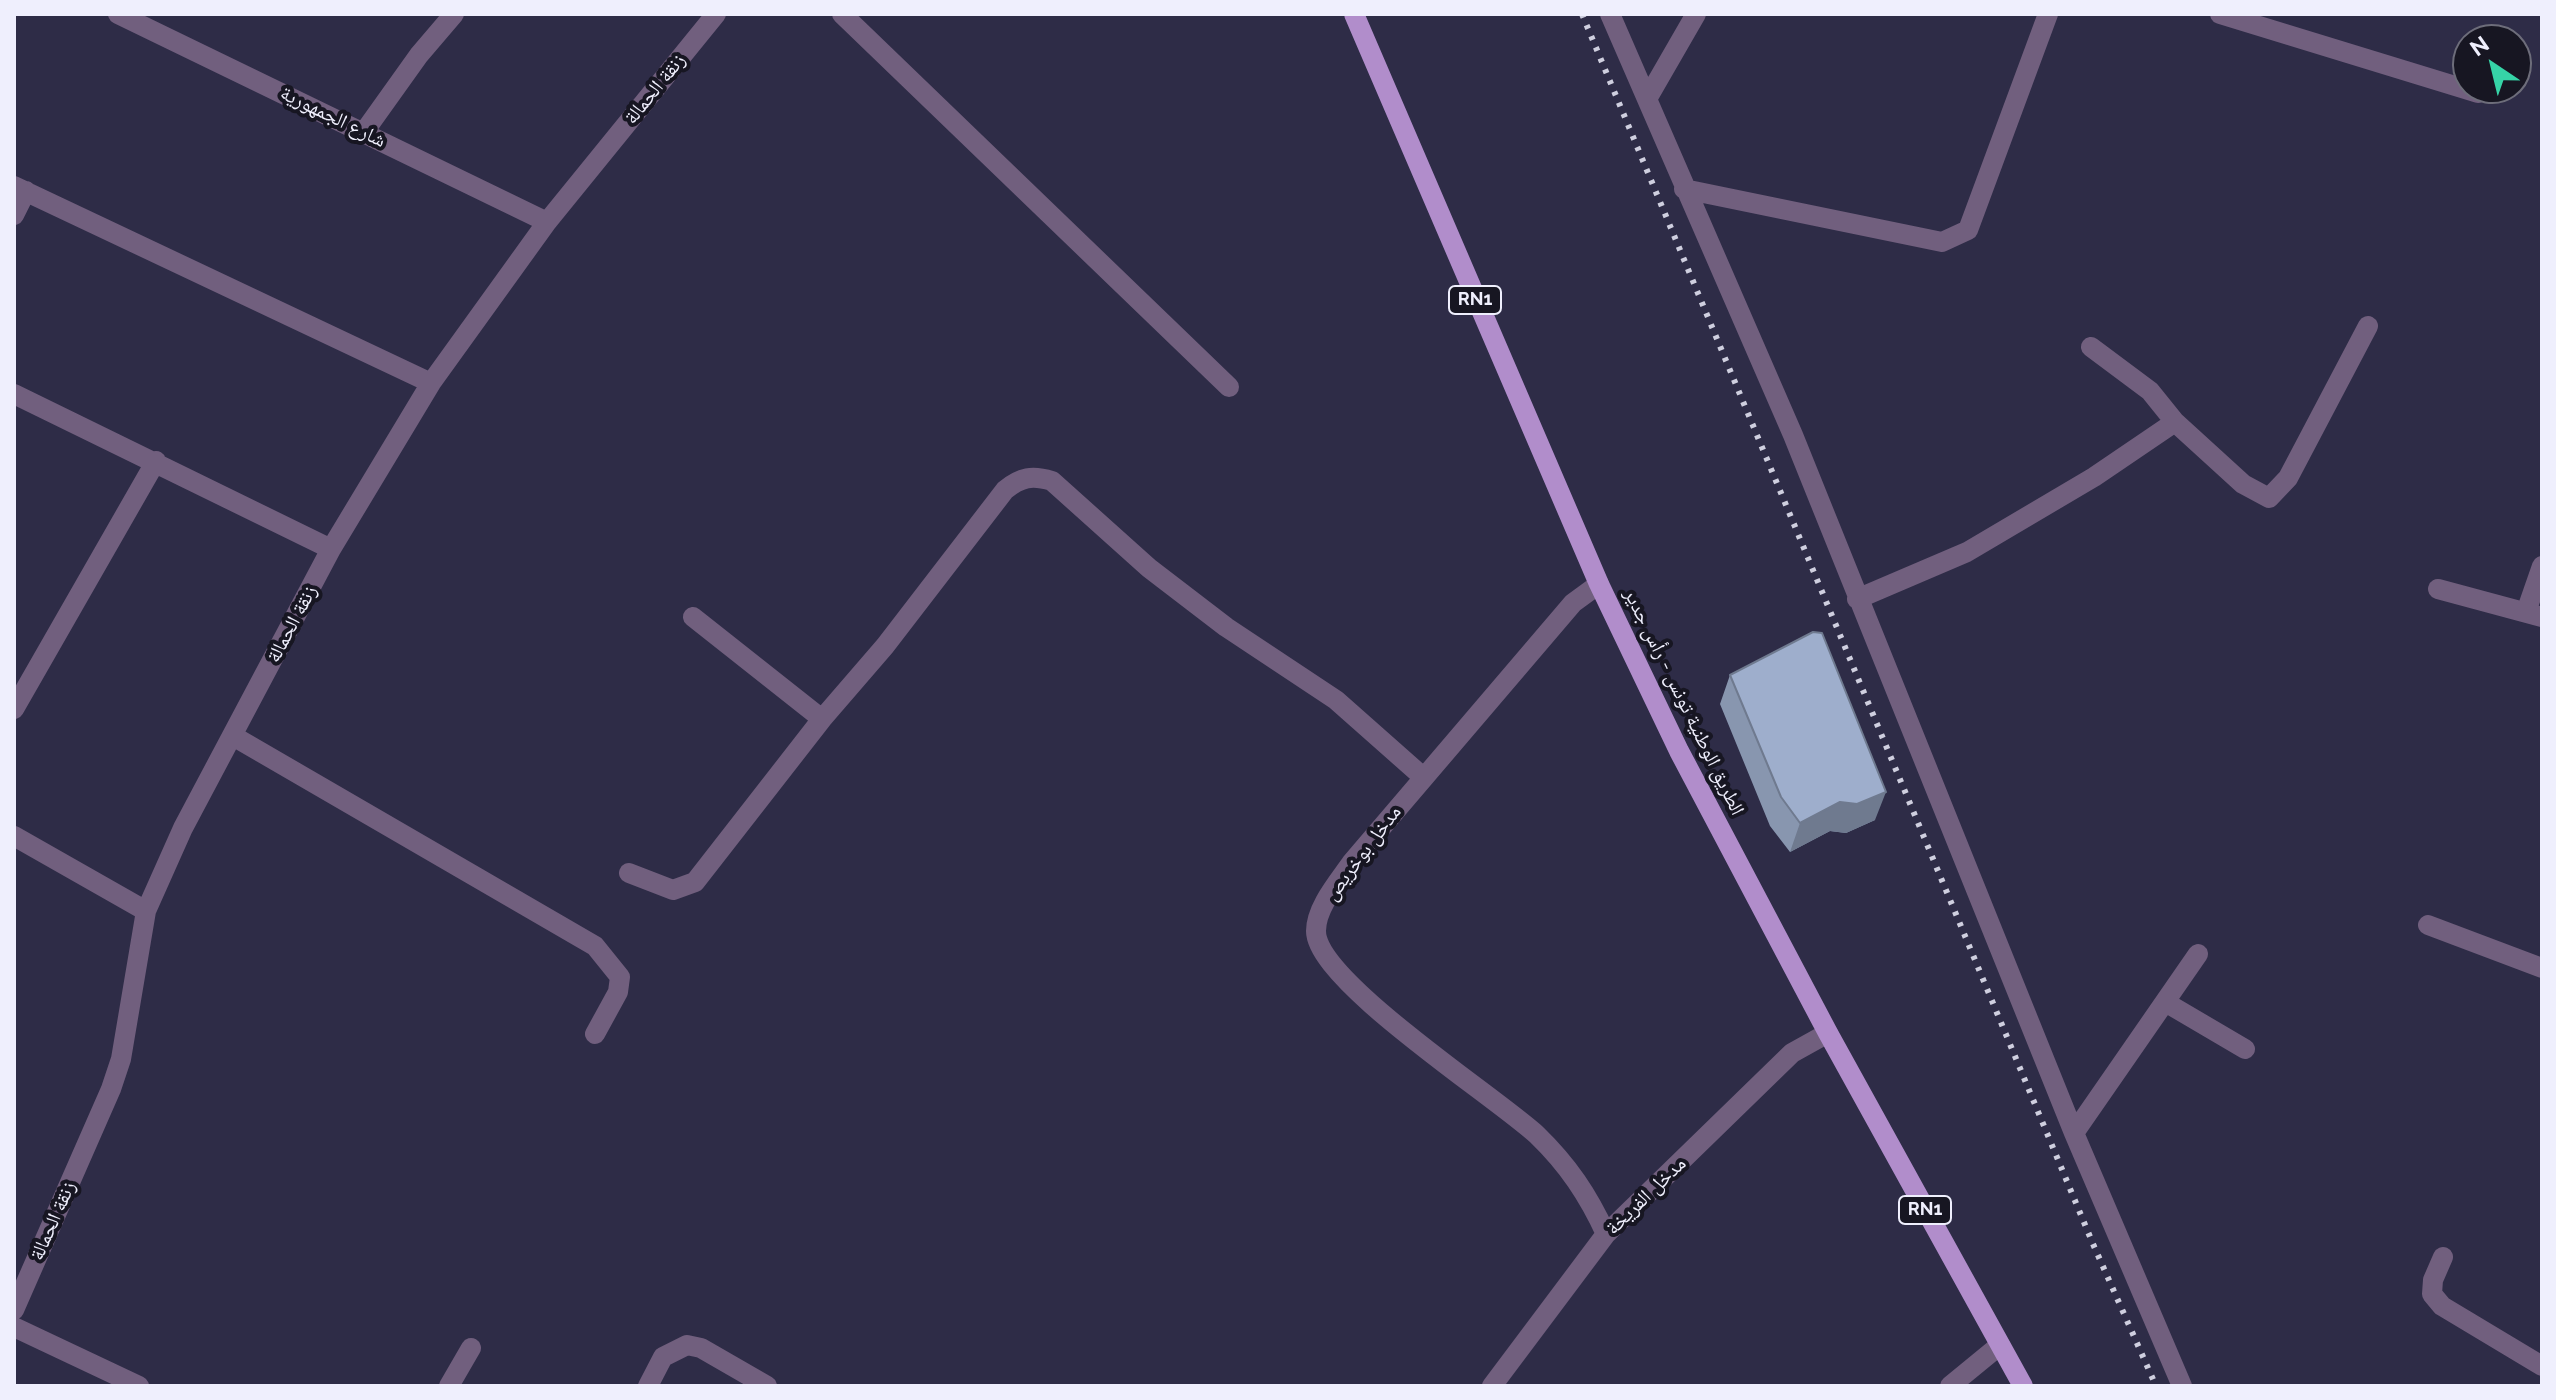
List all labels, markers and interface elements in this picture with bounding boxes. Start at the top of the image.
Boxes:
north arrow [2452,24,2532,104]
text: N [2465,31,2494,61]
street label: زنقة الحمالة [619,49,691,129]
street label: شارع الجمهورية [276,81,390,153]
road number: RN1 [1449,286,1501,314]
street label: زنقة الحمالة [262,581,322,667]
street label: الطريق الوطنية تونس - رأس جدير [1619,585,1749,819]
street label: مدخل بوخريص [1319,801,1407,905]
street label: مدخل الفريخة [1601,1152,1691,1240]
street label: زنقة الحمالة [25,1178,81,1264]
road number: RN1 [1899,1196,1951,1224]

